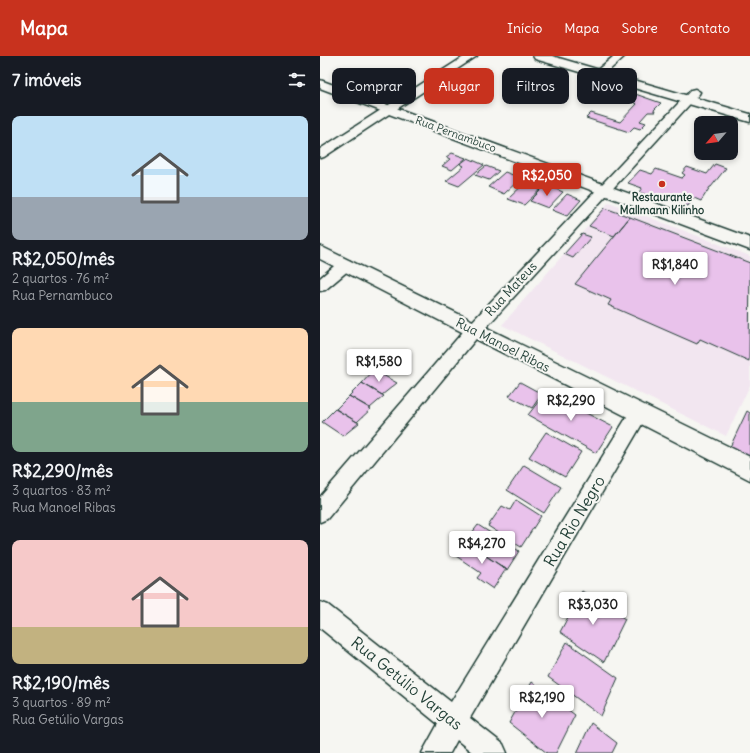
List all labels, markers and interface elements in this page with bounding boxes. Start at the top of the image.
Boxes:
text: Mapa [20,16,68,40]
text: Início [507,19,542,37]
text: Mapa [564,19,600,37]
text: Sobre [622,19,658,37]
text: Contato [680,19,730,37]
chip: Comprar [332,68,416,104]
chip: Alugar [424,68,494,104]
chip: Filtros [502,68,569,104]
chip: Novo [577,68,637,104]
text: 7 imóveis [12,69,82,91]
icon: filters [286,69,308,91]
street label: Rua Pernambuco [414,113,498,155]
north arrow [694,116,738,160]
map controls [694,116,738,160]
icon: home [124,142,196,214]
pin: R$2,050 [510,163,584,197]
text: R$2,050 [522,167,572,184]
marker: Restaurante Mallmann Kilinho [657,179,667,189]
place label: Restaurante Mallmann Kilinho [620,190,704,217]
text: R$2,050/mês [12,248,115,270]
pin: R$1,840 [638,252,712,286]
text: R$1,840 [652,256,698,273]
street label: Rua Mateus [481,258,541,320]
text: 2 quartos · 76 m² [12,270,109,287]
text: Rua Pernambuco [12,287,113,304]
street label: Rua Manoel Ribas [453,314,553,376]
pin: R$1,580 [342,349,416,383]
text: R$1,580 [356,353,402,370]
icon: home [124,354,196,426]
pin: R$2,290 [534,388,608,422]
text: R$2,290 [547,392,595,409]
text: R$2,290/mês [12,460,113,482]
street label: Rua Rio Negro [539,472,609,570]
text: 3 quartos · 83 m² [12,482,111,499]
text: Rua Manoel Ribas [12,499,116,516]
pin: R$4,270 [445,531,519,565]
text: R$4,270 [458,535,506,552]
icon: home [124,566,196,638]
pin: R$3,030 [556,592,630,626]
text: R$3,030 [568,596,618,613]
street label: Rua Getúlio Vargas [347,632,467,734]
text: R$2,190/mês [12,672,110,694]
pin: R$2,190 [505,685,579,719]
text: R$2,190 [519,689,565,706]
text: 3 quartos · 89 m² [12,694,111,711]
text: Rua Getúlio Vargas [12,711,124,728]

